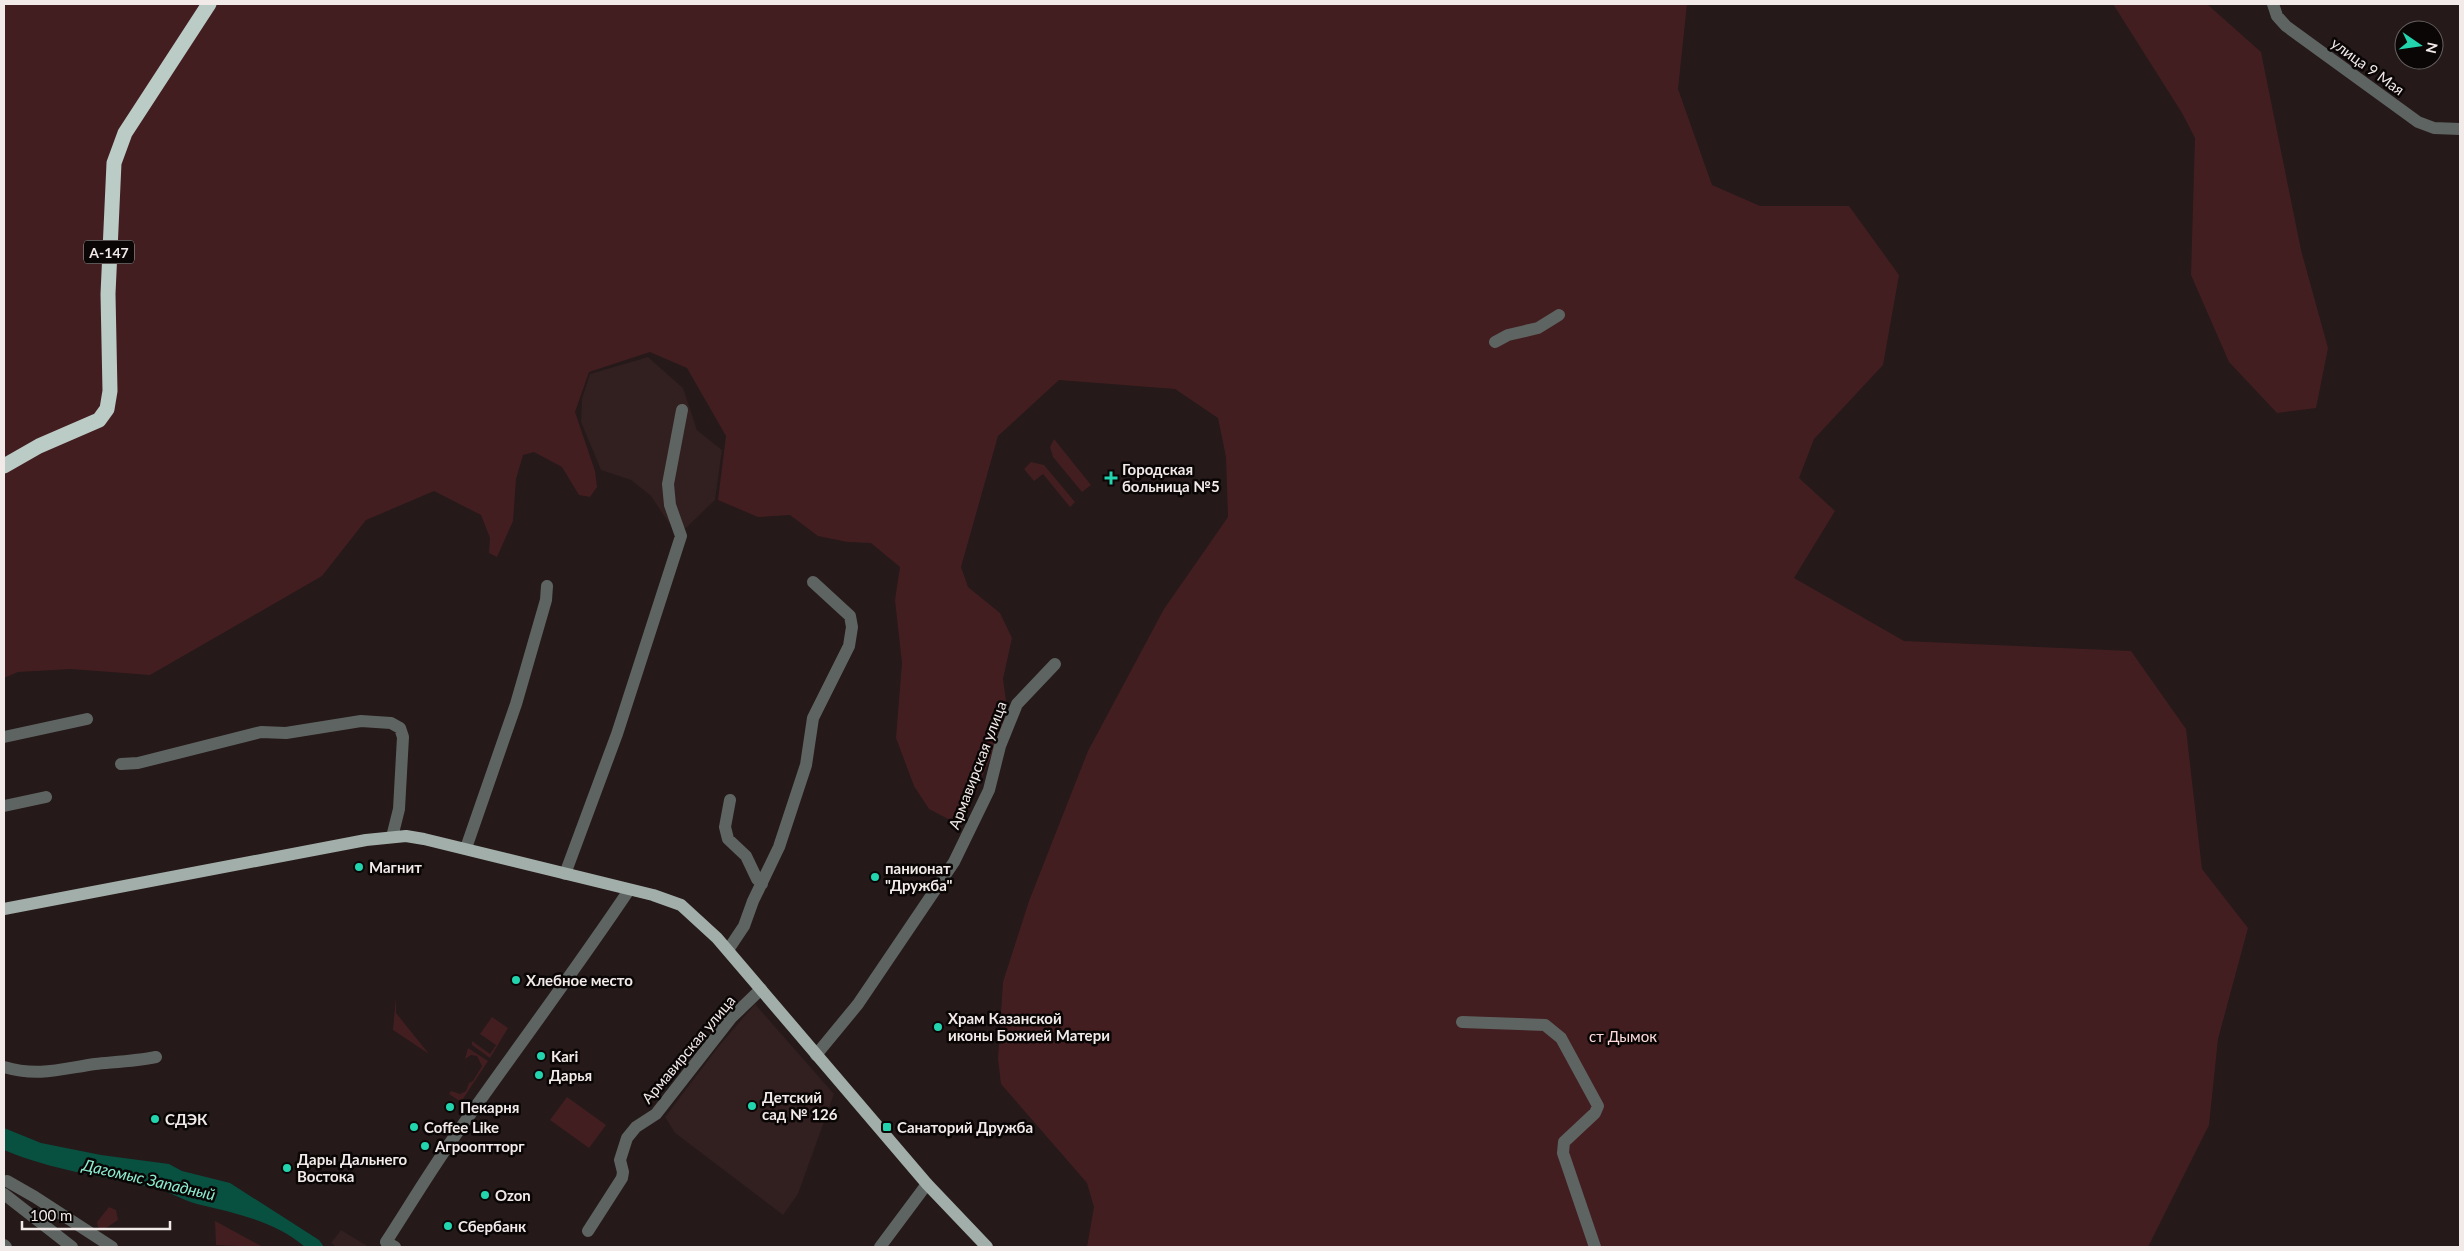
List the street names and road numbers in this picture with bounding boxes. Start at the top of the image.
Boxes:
street label: улица 9 Мая [2328,33,2408,99]
road number: А-147 [84,240,134,264]
street label: Армавирская улица [944,698,1010,832]
street label: Армавирская улица [638,991,738,1107]

